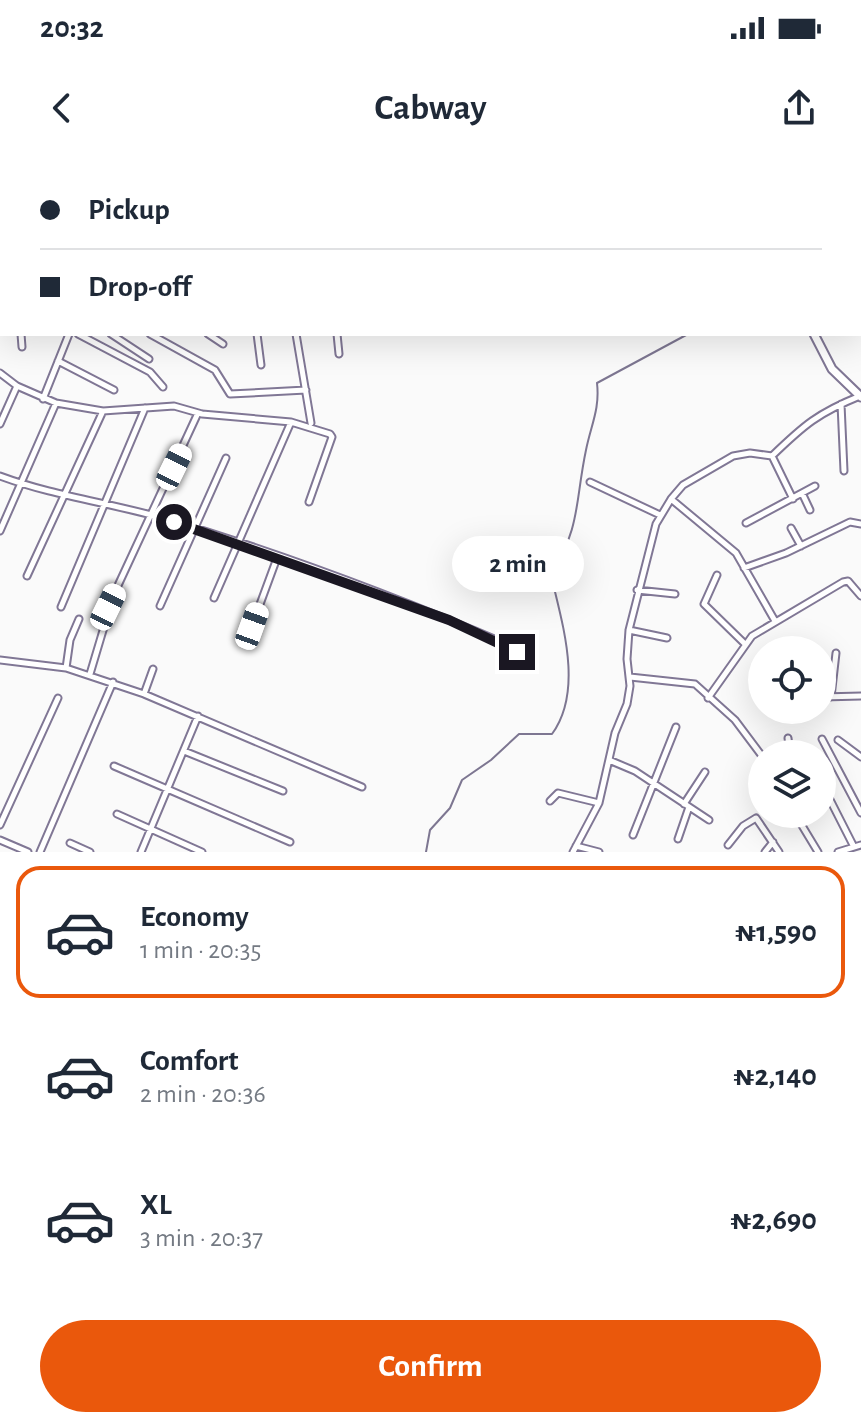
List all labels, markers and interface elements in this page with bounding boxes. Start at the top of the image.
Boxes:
text: 20:32 [40,13,104,43]
icon: back [40,86,84,130]
icon: share [777,86,821,130]
text: Cabway [374,90,487,126]
text: Pickup [88,195,170,225]
text: Drop-off [88,272,191,302]
car [153,440,195,494]
route start [156,504,192,540]
callout: 2 min [451,536,583,592]
text: 2 min [489,551,547,577]
car [87,580,129,634]
car [233,599,271,653]
route end [499,634,535,670]
map controls [748,636,836,828]
button: locate [748,636,836,724]
button: layers [748,740,836,828]
icon: car [44,896,116,968]
text: Economy [140,902,249,932]
text: ₦1,590 [735,917,817,947]
text: 1 min · 20:35 [140,937,261,963]
icon: car [44,1040,116,1112]
text: Comfort [140,1046,239,1076]
text: ₦2,140 [733,1061,817,1091]
text: 2 min · 20:36 [140,1081,266,1107]
icon: car [44,1184,116,1256]
text: XL [140,1190,172,1220]
text: ₦2,690 [730,1205,817,1235]
text: 3 min · 20:37 [140,1225,263,1251]
button: Confirm [40,1320,821,1412]

